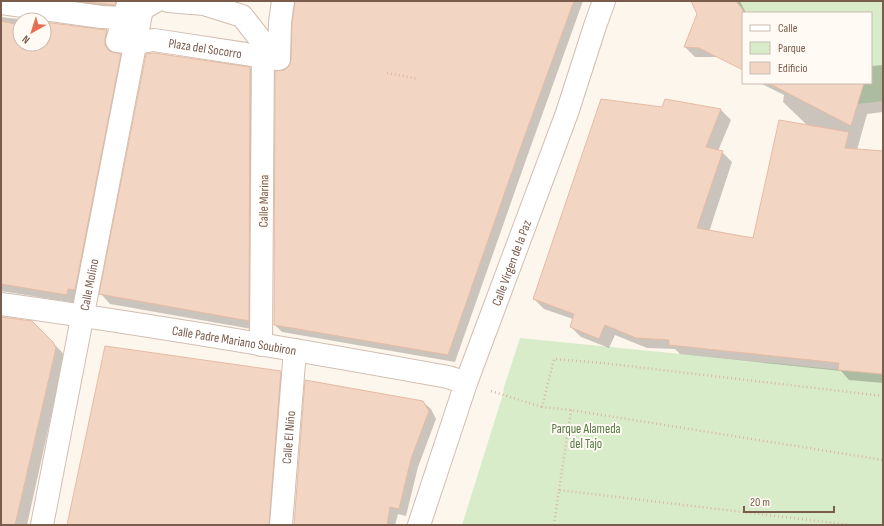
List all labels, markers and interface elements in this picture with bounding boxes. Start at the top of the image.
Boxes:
north arrow [12,12,52,52]
legend [742,12,872,84]
text: Calle [778,21,798,36]
text: N [20,32,32,46]
street label: Plaza del Socorro [167,35,243,62]
text: Parque [778,41,806,56]
text: Edificio [778,61,807,76]
street label: Calle Marina [256,175,272,227]
street label: Calle Virgen de la Paz [489,218,535,308]
street label: Calle Molino [77,257,102,312]
street label: Calle Padre Mariano Soubiron [171,323,297,359]
street label: Calle El Niño [279,410,299,464]
park label: Parque Alameda del Tajo [551,421,621,452]
scale bar [744,488,834,514]
text: 20 m [750,495,770,510]

